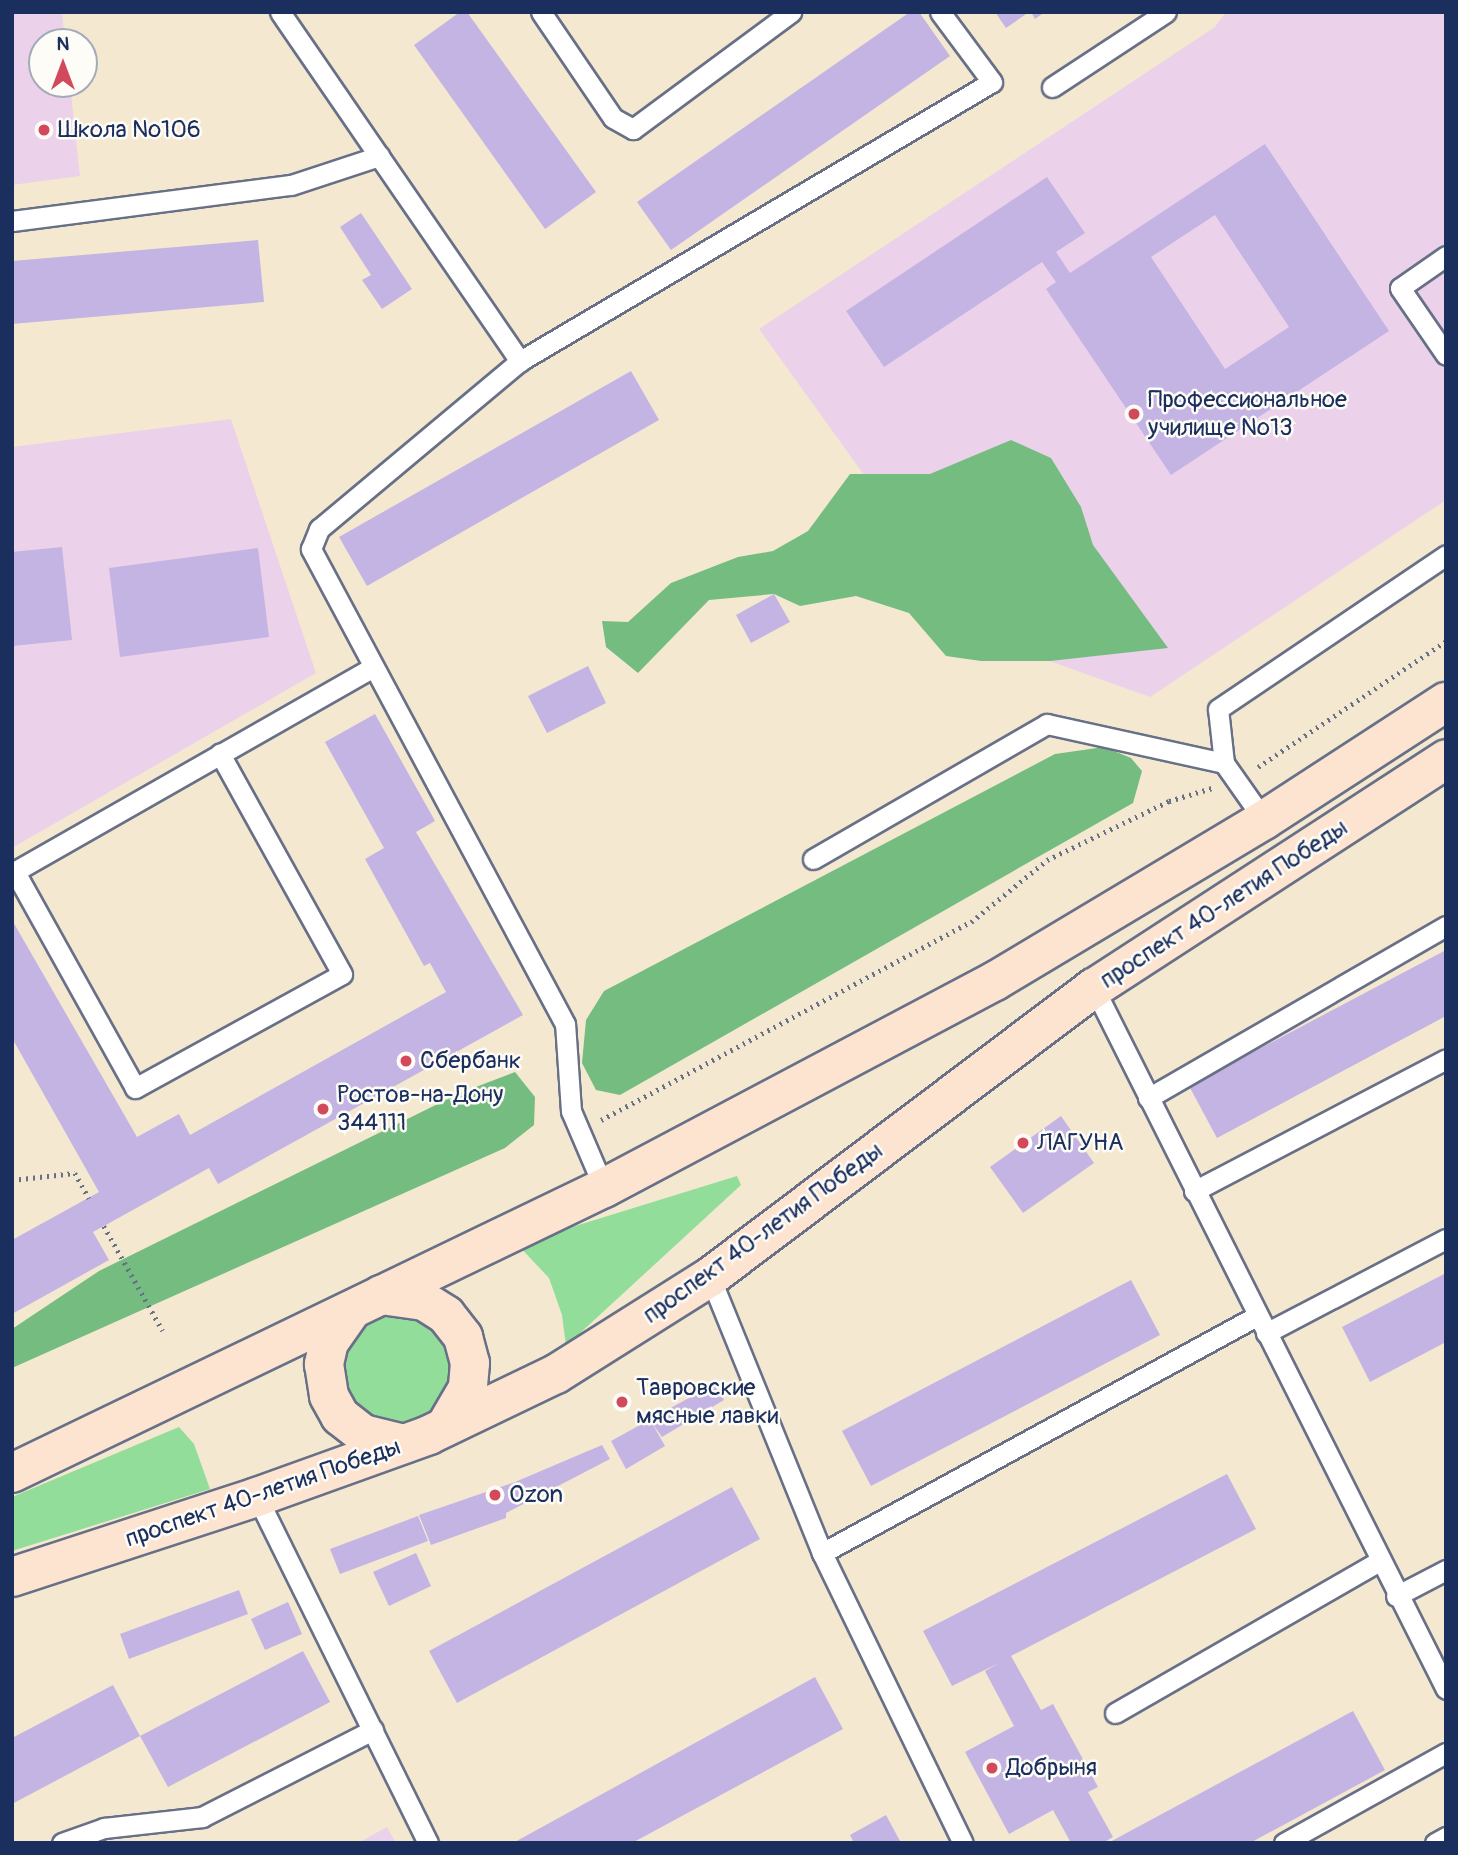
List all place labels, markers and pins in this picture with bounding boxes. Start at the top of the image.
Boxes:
place label: Школа №106 [58,116,201,144]
marker: Школа №106 [36,122,52,138]
place label: Профессиональное училище №13 [1148,386,1347,442]
marker: Профессиональное училище №13 [1126,406,1142,422]
place label: Сбербанк [420,1047,521,1075]
marker: Сбербанк [398,1053,414,1069]
place label: Ростов-на-Дону 344111 [337,1081,503,1137]
marker: Ростов-на-Дону 344111 [315,1101,331,1117]
place label: ЛАГУНА [1037,1129,1124,1157]
marker: ЛАГУНА [1015,1135,1031,1151]
place label: Тавровские мясные лавки [636,1374,778,1430]
marker: Тавровские мясные лавки [614,1394,630,1410]
place label: Ozon [509,1481,563,1509]
marker: Ozon [487,1487,503,1503]
place label: Добрыня [1006,1754,1097,1782]
marker: Добрыня [984,1760,1000,1776]

